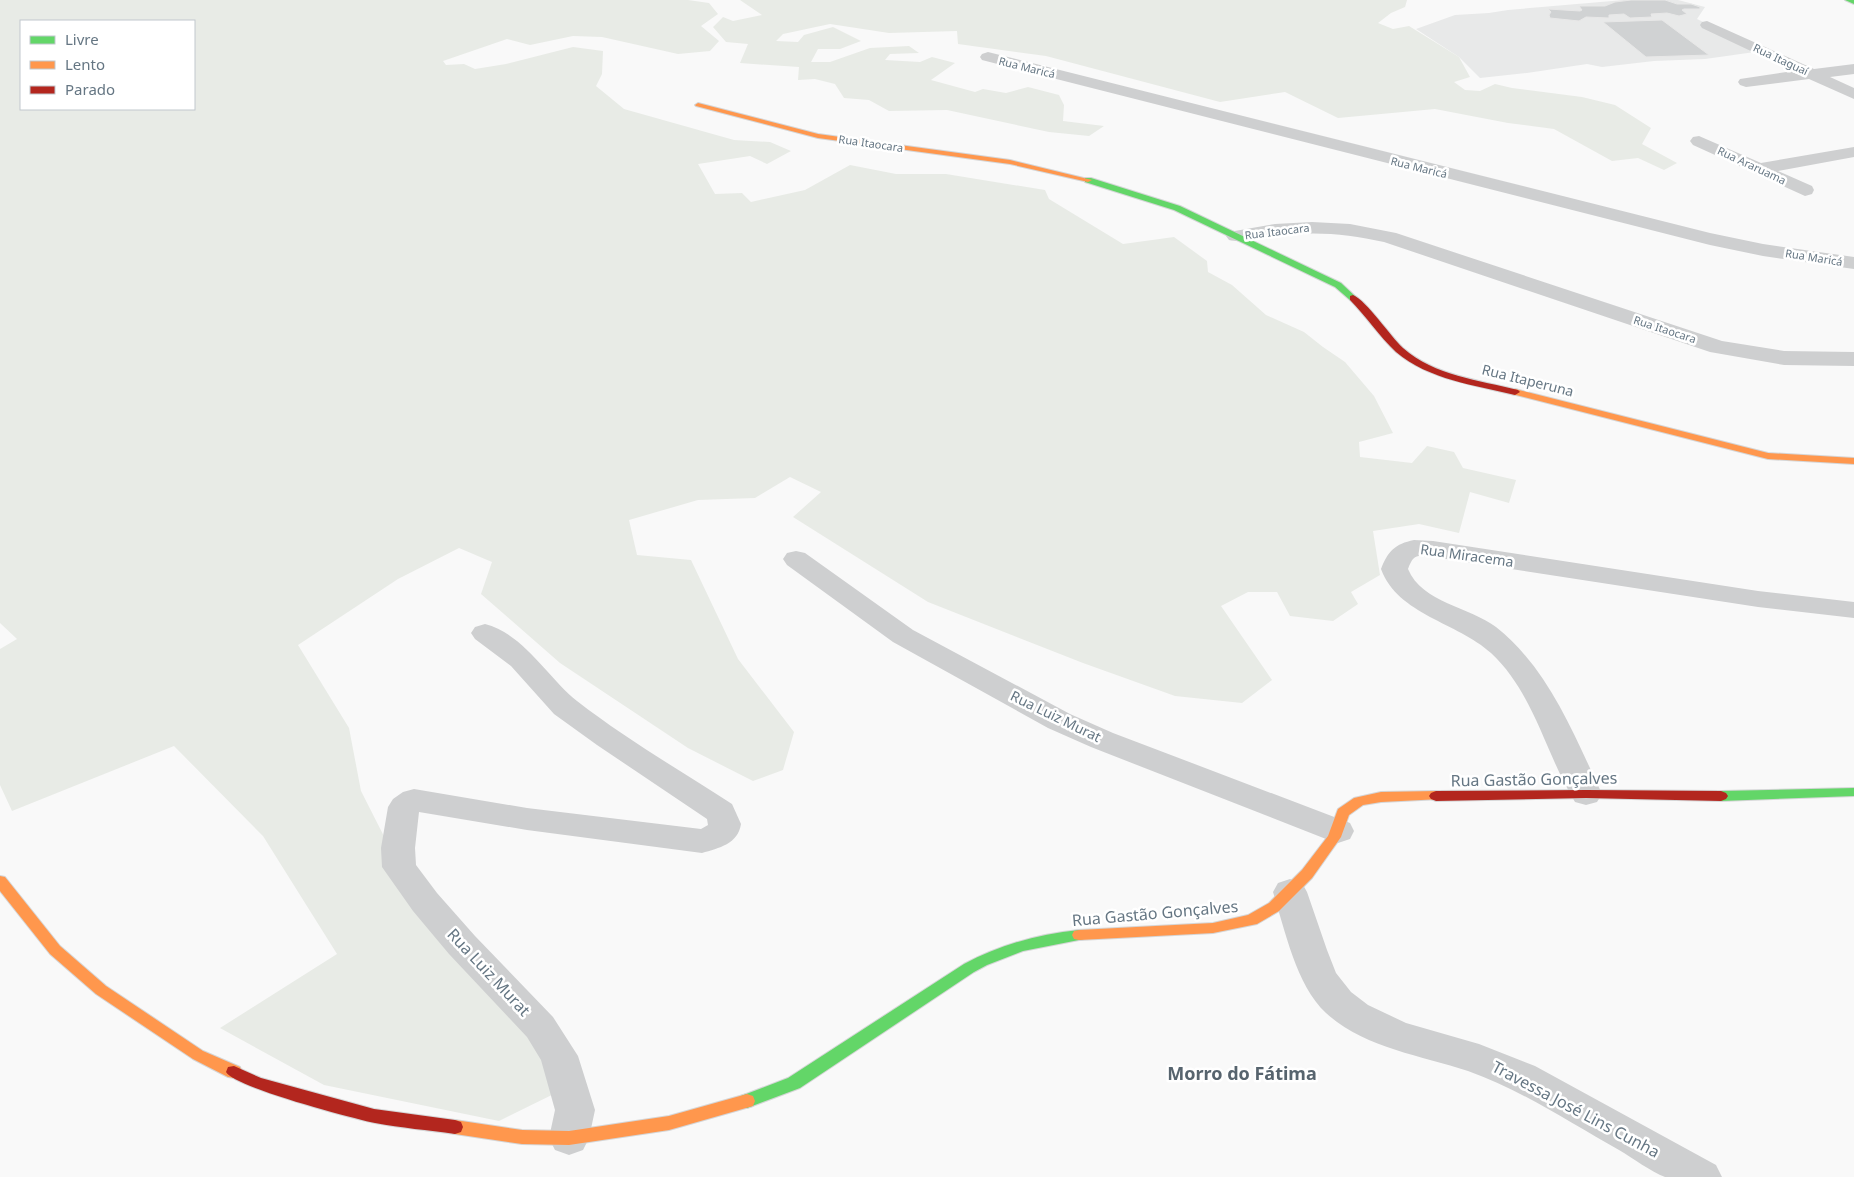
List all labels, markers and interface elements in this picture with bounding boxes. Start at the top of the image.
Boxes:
legend [20,20,195,110]
text: Livre [65,29,99,49]
street label: Rua Itaguaí [1751,40,1812,79]
street label: Rua Maricá [997,53,1057,81]
text: Lento [65,54,105,74]
text: Parado [65,79,115,99]
street label: Rua Itaocara [838,131,904,155]
street label: Rua Araruama [1715,143,1789,187]
street label: Rua Maricá [1389,153,1449,181]
street label: Rua Itaocara [1244,220,1310,242]
street label: Rua Maricá [1784,245,1844,269]
street label: Rua Itaocara [1632,312,1698,346]
street label: Rua Itaperuna [1480,359,1576,401]
street label: Rua Miracema [1419,539,1515,571]
street label: Rua Luiz Murat [1008,686,1104,746]
street label: Rua Gastão Gonçalves [1450,767,1618,791]
street label: Rua Gastão Gonçalves [1071,895,1239,931]
street label: Rua Luiz Murat [443,923,536,1021]
street label: Travessa José Lins Cunha [1488,1055,1664,1163]
district label: Morro do Fátima [1167,1061,1317,1085]

